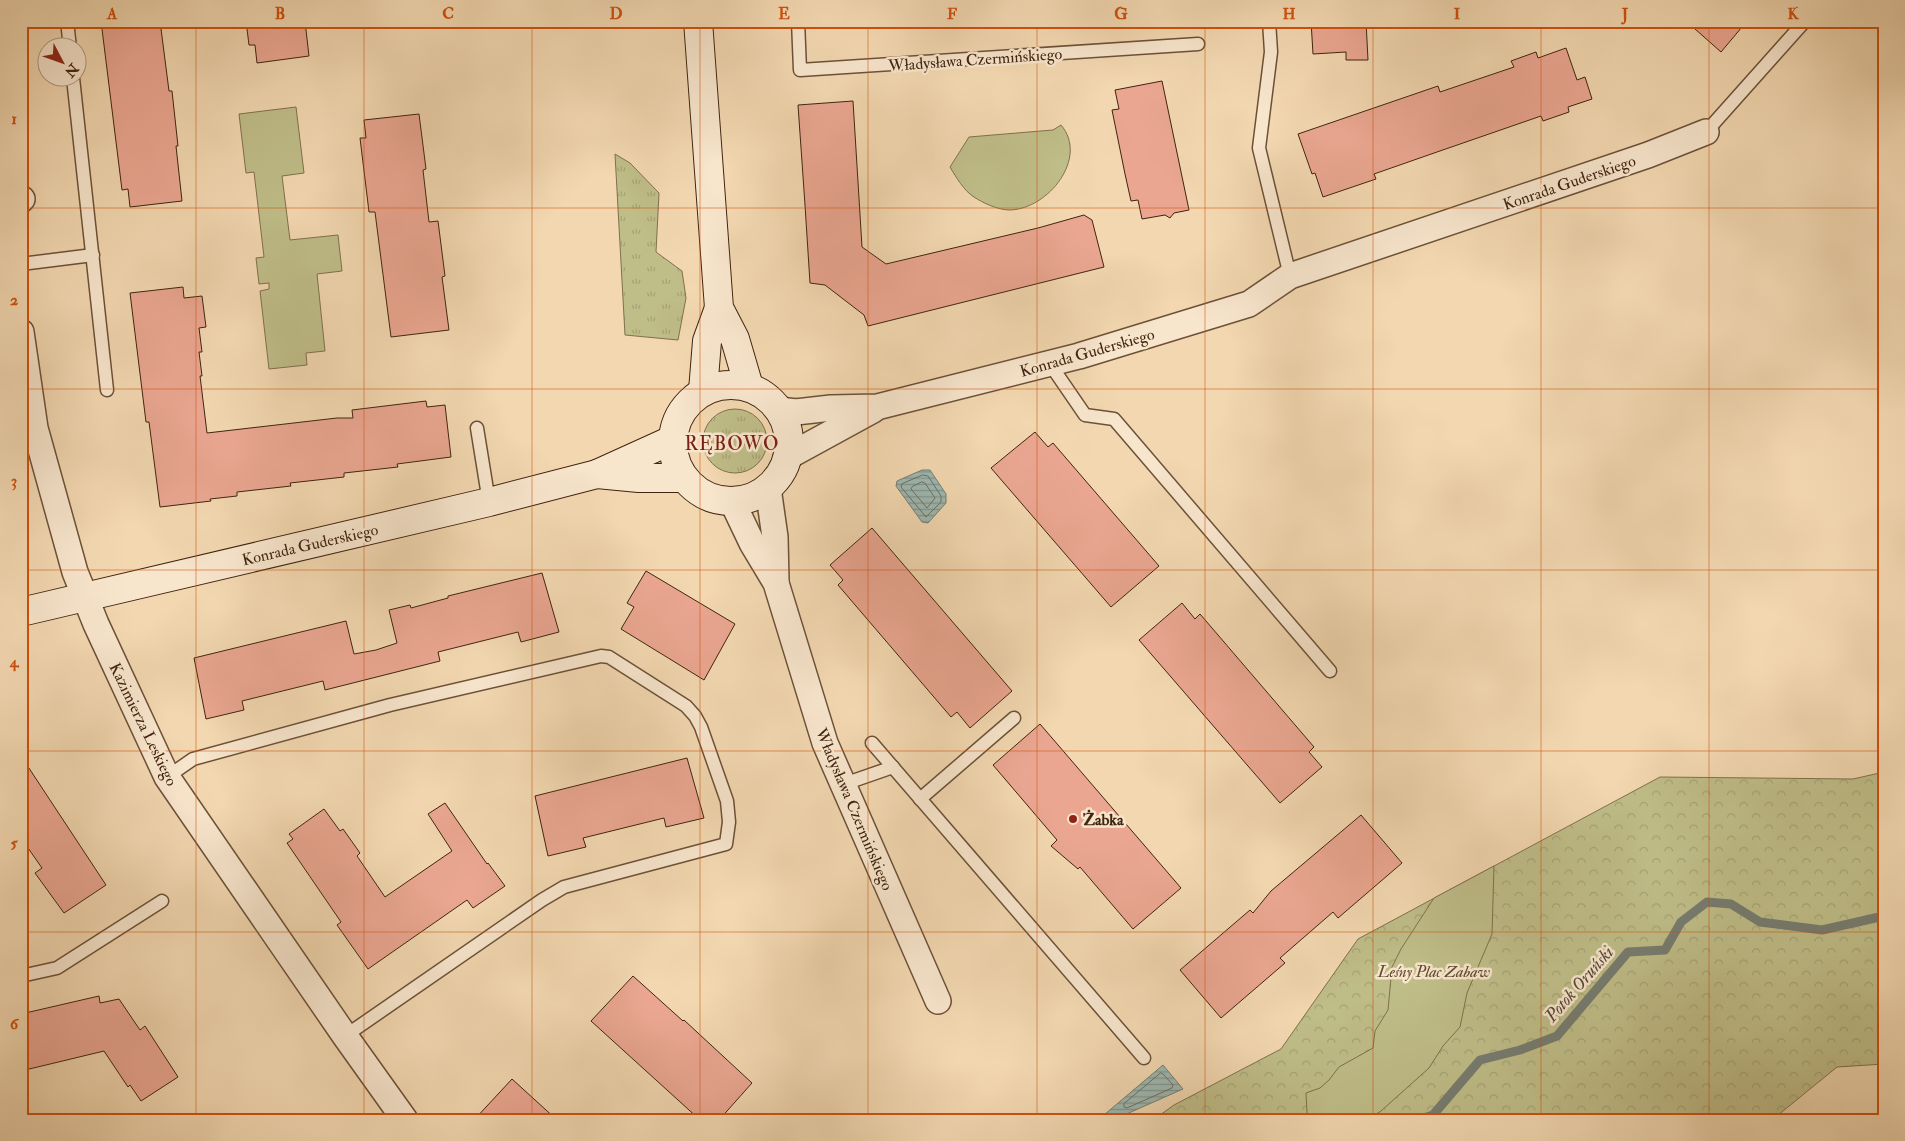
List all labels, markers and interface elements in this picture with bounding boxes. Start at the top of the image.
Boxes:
text: A [106,4,118,24]
text: B [275,4,285,24]
text: C [442,4,454,24]
text: D [609,4,623,24]
text: E [778,4,790,24]
text: F [947,4,957,24]
text: G [1114,4,1128,24]
text: H [1282,4,1296,24]
text: I [1454,4,1461,24]
text: J [1621,4,1629,25]
text: K [1787,4,1799,24]
north arrow [38,38,88,88]
street label: Władysława Czermińskiego [886,44,1063,76]
text: N [61,59,83,81]
text: 1 [11,109,17,129]
street label: Konrada Guderskiego [1500,151,1639,215]
text: 2 [10,290,18,310]
street label: Konrada Guderskiego [1018,324,1157,382]
district label: RĘBOWO [684,432,780,456]
text: 3 [11,471,17,491]
street label: Konrada Guderskiego [240,520,381,570]
text: 4 [9,652,20,672]
street label: Kazimierza Leskiego [105,660,182,790]
street label: Władysława Czermińskiego [810,724,897,894]
place label: Żabka [1083,809,1124,830]
marker: Żabka [1067,813,1079,825]
text: 5 [10,833,18,853]
water label: Potok Oruński [1539,941,1619,1028]
park label: Leśny Plac Zabaw [1377,962,1491,982]
text: 6 [10,1014,20,1034]

